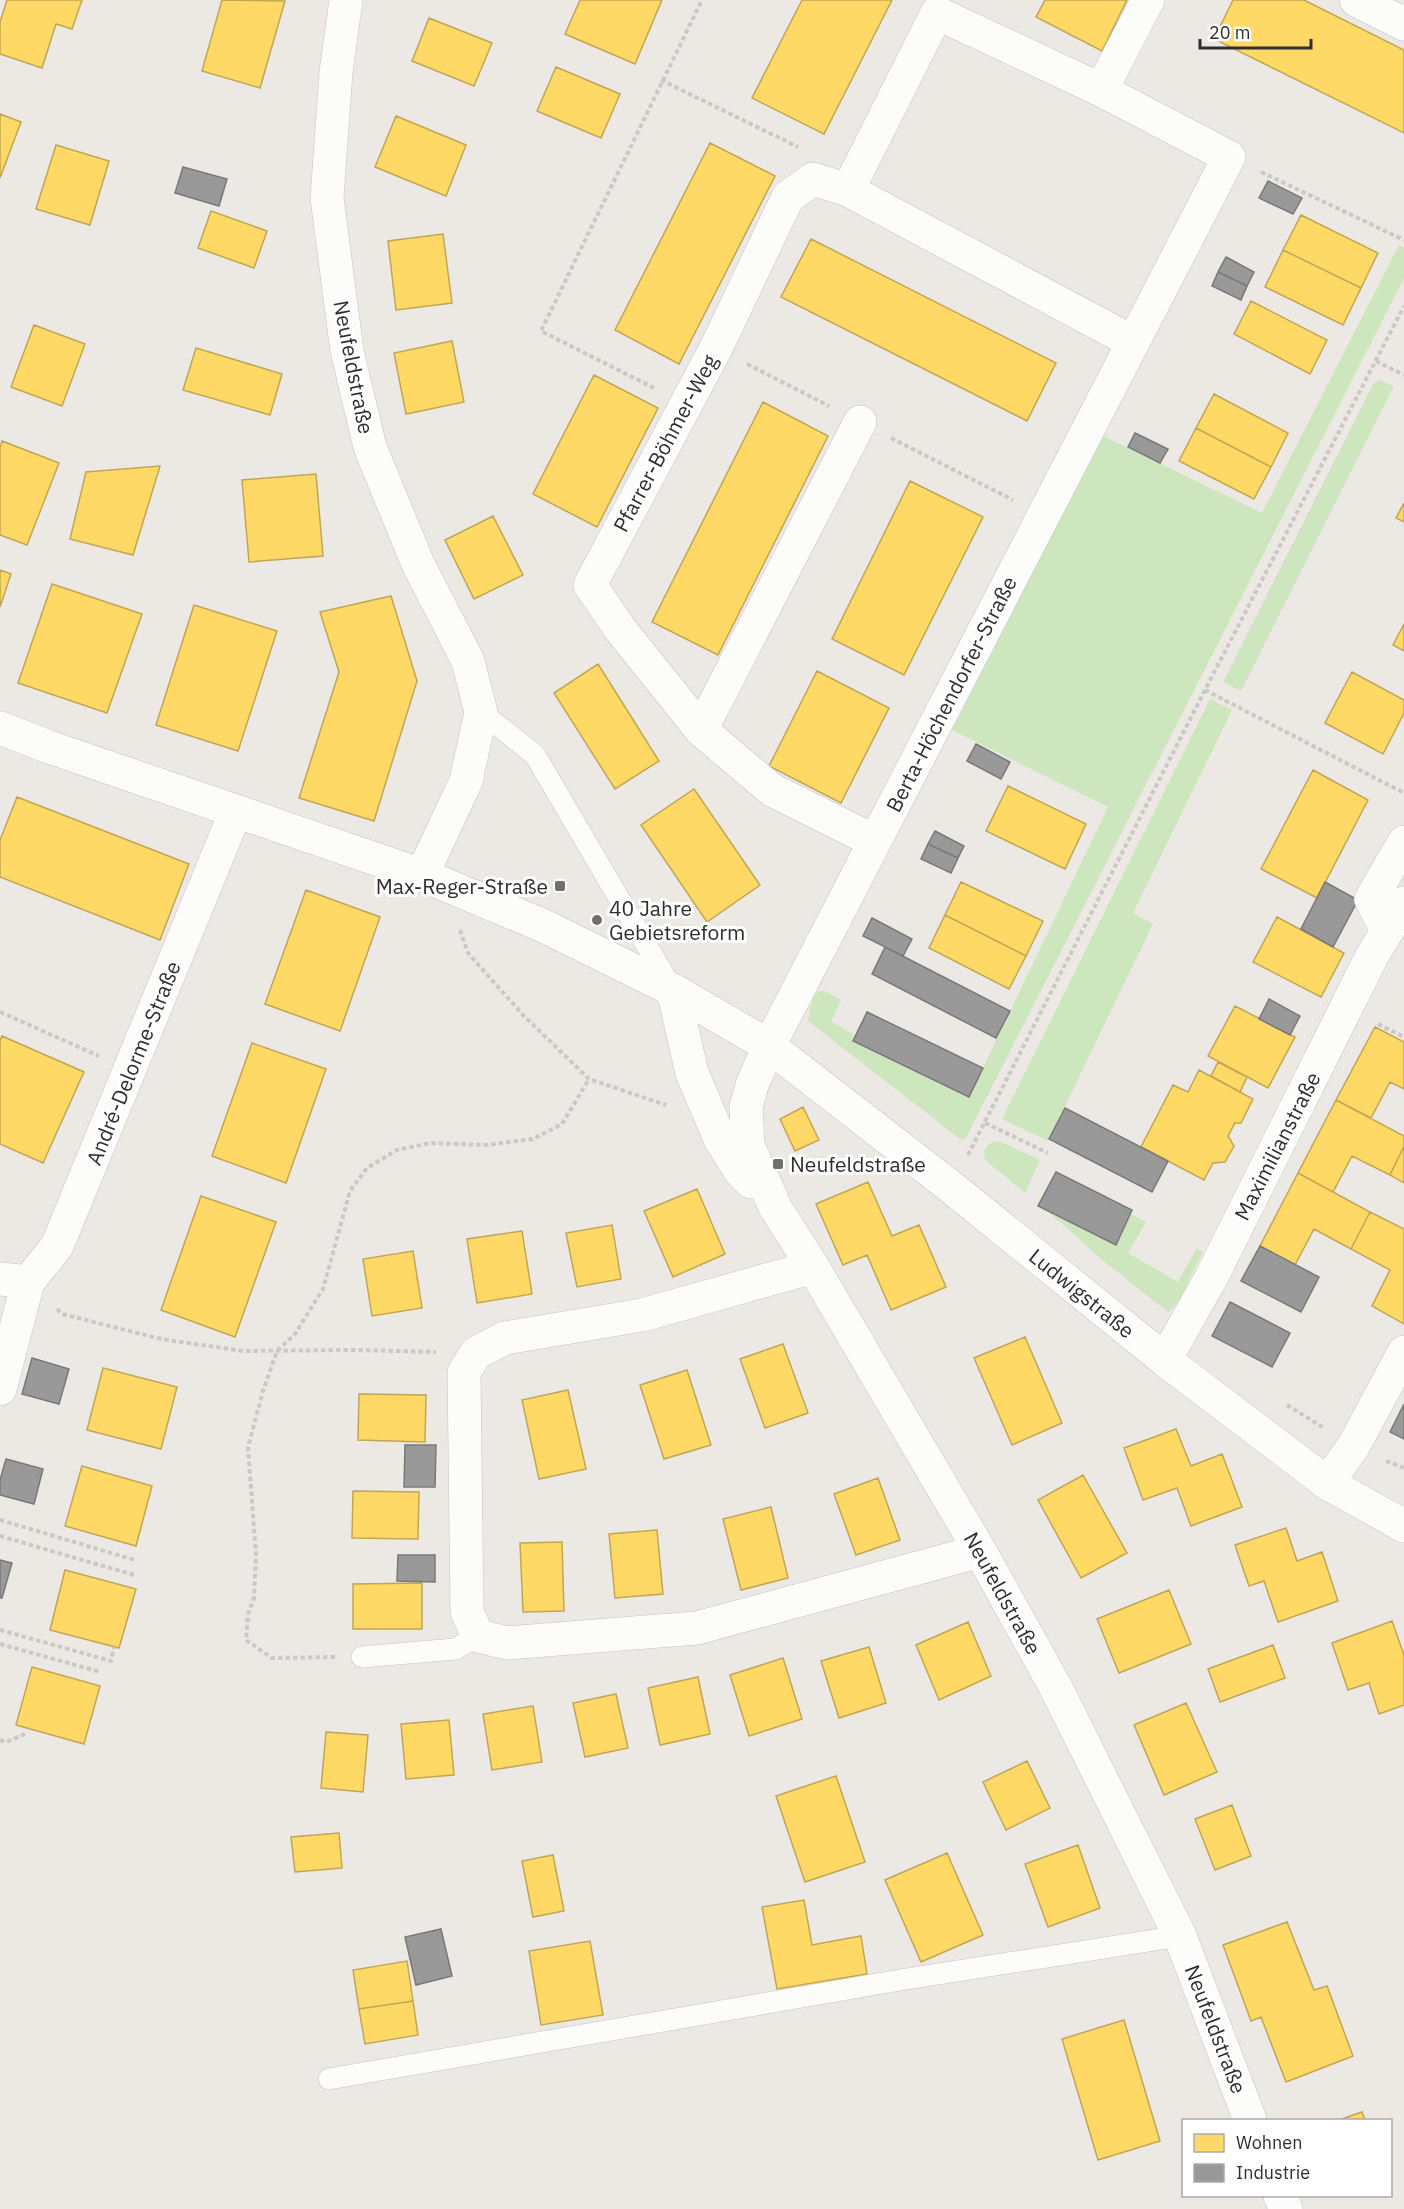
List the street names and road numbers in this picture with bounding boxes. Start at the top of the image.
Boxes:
street label: Neufeldstraße [327,298,381,436]
street label: Pfarrer-Böhmer-Weg [606,349,724,537]
street label: Berta-Höchendorfer-Straße [879,571,1023,817]
street label: André-Delorme-Straße [79,957,187,1169]
street label: Maximilianstraße [1228,1067,1326,1225]
street label: Ludwigstraße [1023,1242,1141,1344]
street label: Neufeldstraße [958,1527,1048,1659]
street label: Neufeldstraße [1179,1961,1253,2097]

